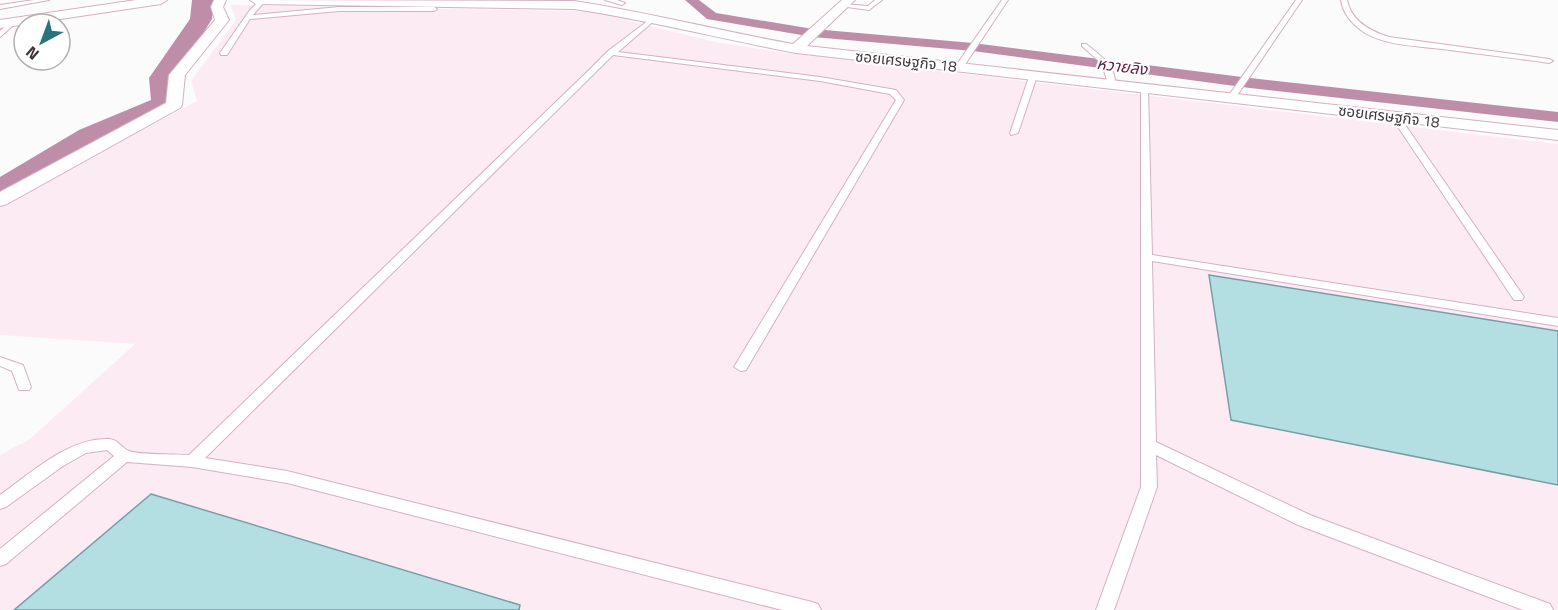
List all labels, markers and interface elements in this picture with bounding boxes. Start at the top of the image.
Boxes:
north arrow [12,12,72,72]
text: N [20,41,44,66]
street label: ซอยเศรษฐกิจ 18 [854,44,958,78]
water label: หวายลิง [1095,51,1150,81]
street label: ซอยเศรษฐกิจ 18 [1337,98,1441,134]

